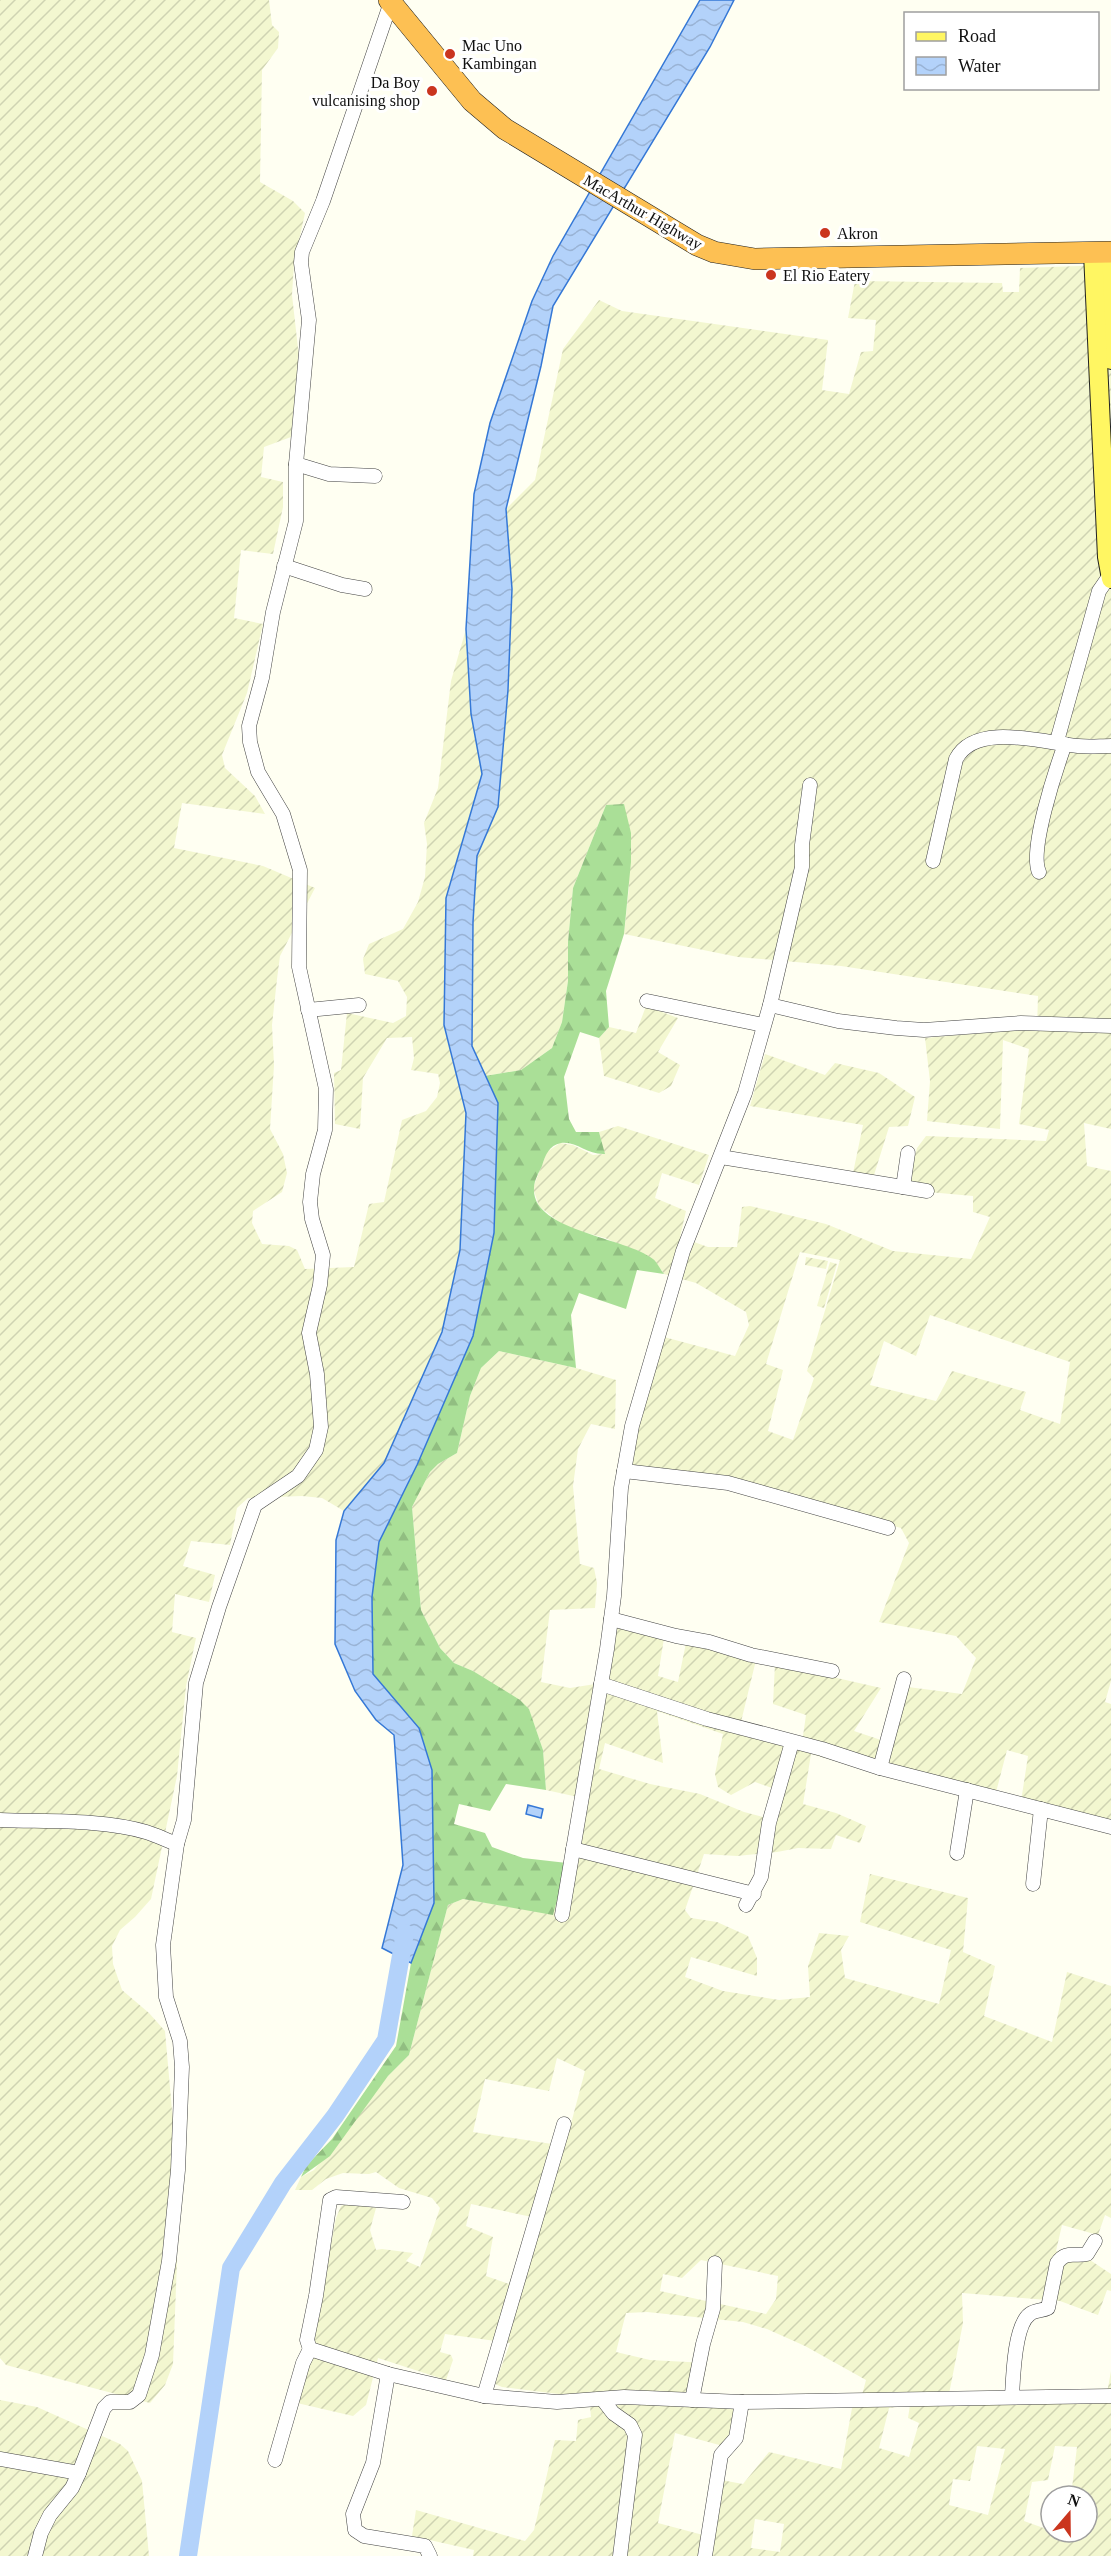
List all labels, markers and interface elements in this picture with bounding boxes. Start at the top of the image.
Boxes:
legend [904,12,1099,90]
text: Road [958,26,996,46]
place label: Mac Uno Kambingan [462,37,537,73]
marker: Mac Uno Kambingan [443,47,457,61]
text: Water [958,56,1001,76]
place label: Da Boy vulcanising shop [312,74,420,110]
marker: Da Boy vulcanising shop [425,84,439,98]
street label: MacArthur Highway [580,171,705,254]
place label: Akron [837,225,878,242]
marker: Akron [818,226,832,240]
place label: El Rio Eatery [783,267,870,285]
marker: El Rio Eatery [764,268,778,282]
north arrow [1039,2484,1099,2544]
text: N [1066,2490,1083,2510]

